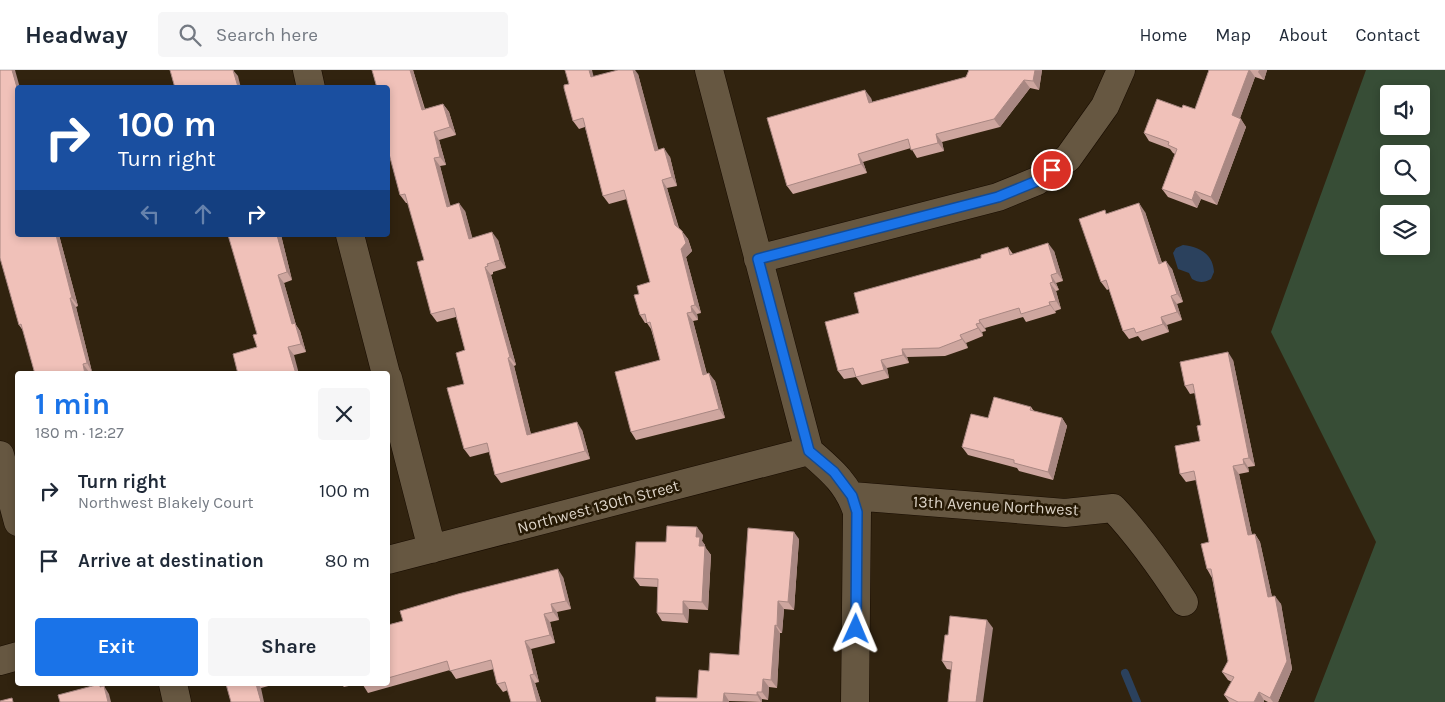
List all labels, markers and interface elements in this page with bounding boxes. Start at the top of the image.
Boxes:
search box [158,12,508,57]
text: Headway [25,21,128,49]
icon: search [176,21,204,49]
text: Search here [216,24,318,46]
text: Home [1139,24,1187,46]
text: Map [1215,24,1251,46]
text: About [1279,24,1328,46]
text: Contact [1356,24,1420,46]
map controls [1380,85,1430,255]
button: sound [1380,85,1430,135]
text: 100 m [118,104,217,145]
icon: right [35,105,100,170]
button: search [1380,145,1430,195]
text: Turn right [118,146,216,172]
pin [1031,149,1073,191]
icon: arrive [1038,156,1066,184]
icon: left [136,200,164,228]
icon: ahead [189,200,217,228]
icon: right [242,200,270,228]
button: layers [1380,205,1430,255]
text: 1 min [35,386,110,422]
button: close [318,388,370,440]
text: 180 m · 12:27 [35,423,124,442]
text: Turn right [78,471,167,493]
street label: Northwest 130th Street [515,476,681,537]
icon: right [35,477,63,505]
text: 100 m [319,480,370,502]
street label: 13th Avenue Northwest [913,492,1079,519]
text: Northwest Blakely Court [78,493,253,512]
icon: arrive [35,547,63,575]
text: Arrive at destination [78,550,264,572]
text: 80 m [325,550,370,572]
position arrow [829,602,881,654]
button: Exit [35,618,198,676]
button: Share [208,618,370,676]

